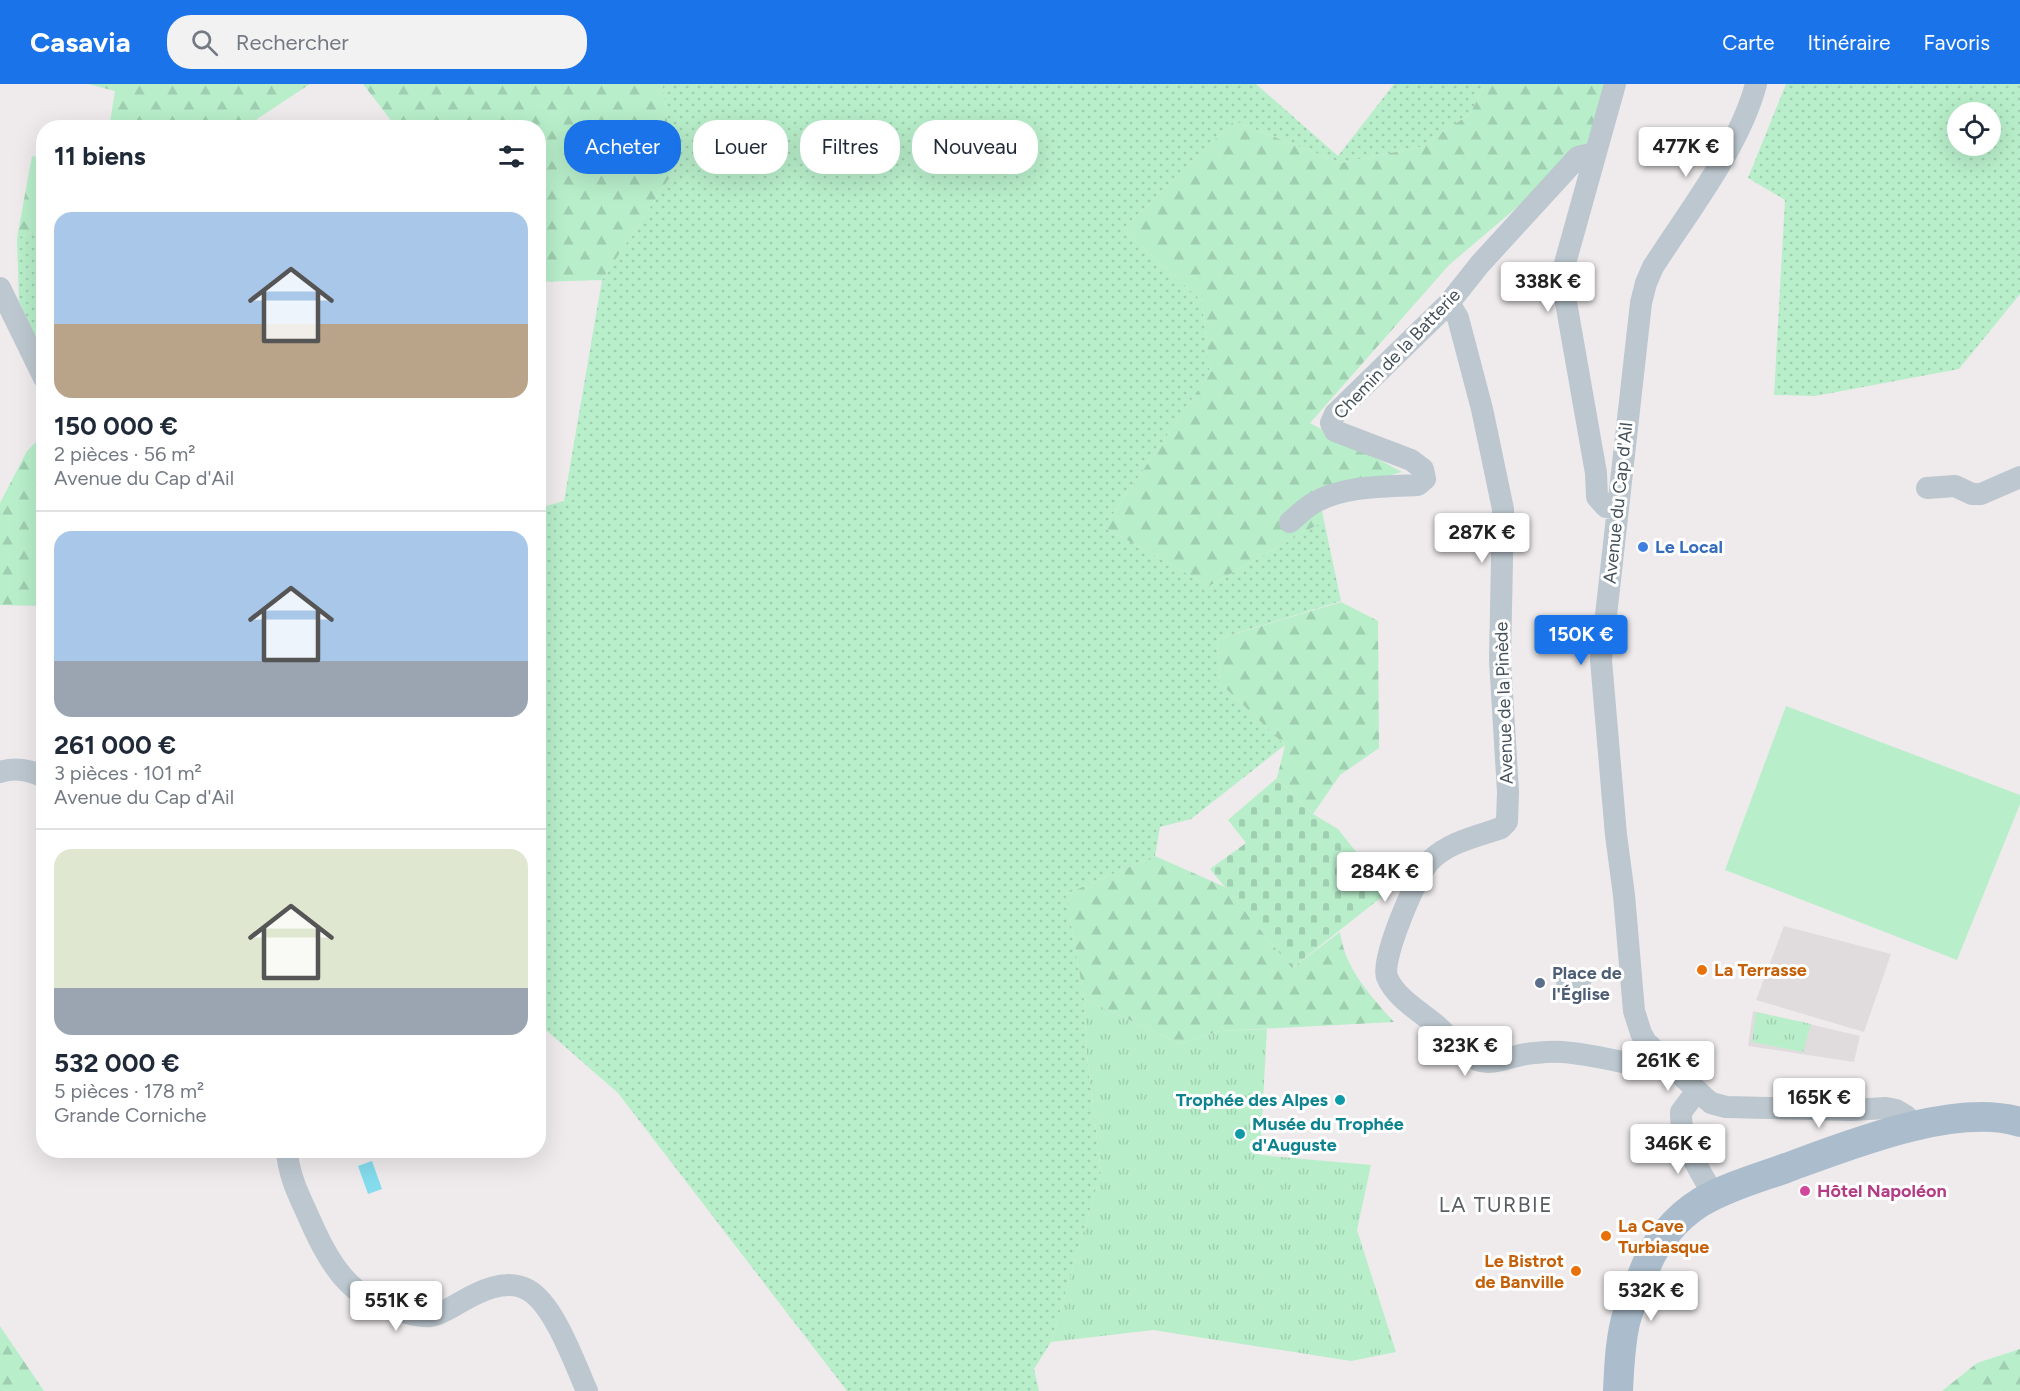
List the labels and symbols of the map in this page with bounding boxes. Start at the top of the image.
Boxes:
pin: 477K € [1637,127,1735,178]
pin: 338K € [1499,262,1597,313]
street label: Chemin de la Batterie [1329,284,1465,424]
street label: Avenue du Cap d'Ail [1599,421,1637,585]
pin: 287K € [1433,513,1531,564]
place label: Le Local [1655,536,1723,558]
marker: Le Local [1636,540,1650,554]
pin: 150K € [1532,615,1630,666]
street label: Avenue de la Pinède [1490,621,1518,785]
pin: 284K € [1336,852,1434,903]
place label: La Terrasse [1714,959,1807,981]
place label: Place de l'Église [1552,962,1622,1005]
marker: La Terrasse [1695,963,1709,977]
marker: Place de l'Église [1533,976,1547,990]
pin: 323K € [1416,1026,1514,1077]
pin: 261K € [1619,1041,1717,1092]
pin: 165K € [1770,1078,1868,1129]
place label: Trophée des Alpes [1176,1089,1329,1111]
marker: Trophée des Alpes [1333,1093,1347,1107]
place label: Musée du Trophée d'Auguste [1252,1113,1404,1156]
pin: 346K € [1629,1124,1727,1175]
marker: Musée du Trophée d'Auguste [1233,1127,1247,1141]
place label: Hôtel Napoléon [1817,1180,1947,1202]
marker: Hôtel Napoléon [1798,1184,1812,1198]
district label: LA TURBIE [1439,1192,1553,1217]
place label: La Cave Turbiasque [1618,1215,1709,1258]
marker: La Cave Turbiasque [1599,1229,1613,1243]
place label: Le Bistrot de Banville [1475,1250,1564,1293]
marker: Le Bistrot de Banville [1569,1264,1583,1278]
pin: 532K € [1602,1271,1700,1322]
pin: 551K € [347,1281,445,1332]

